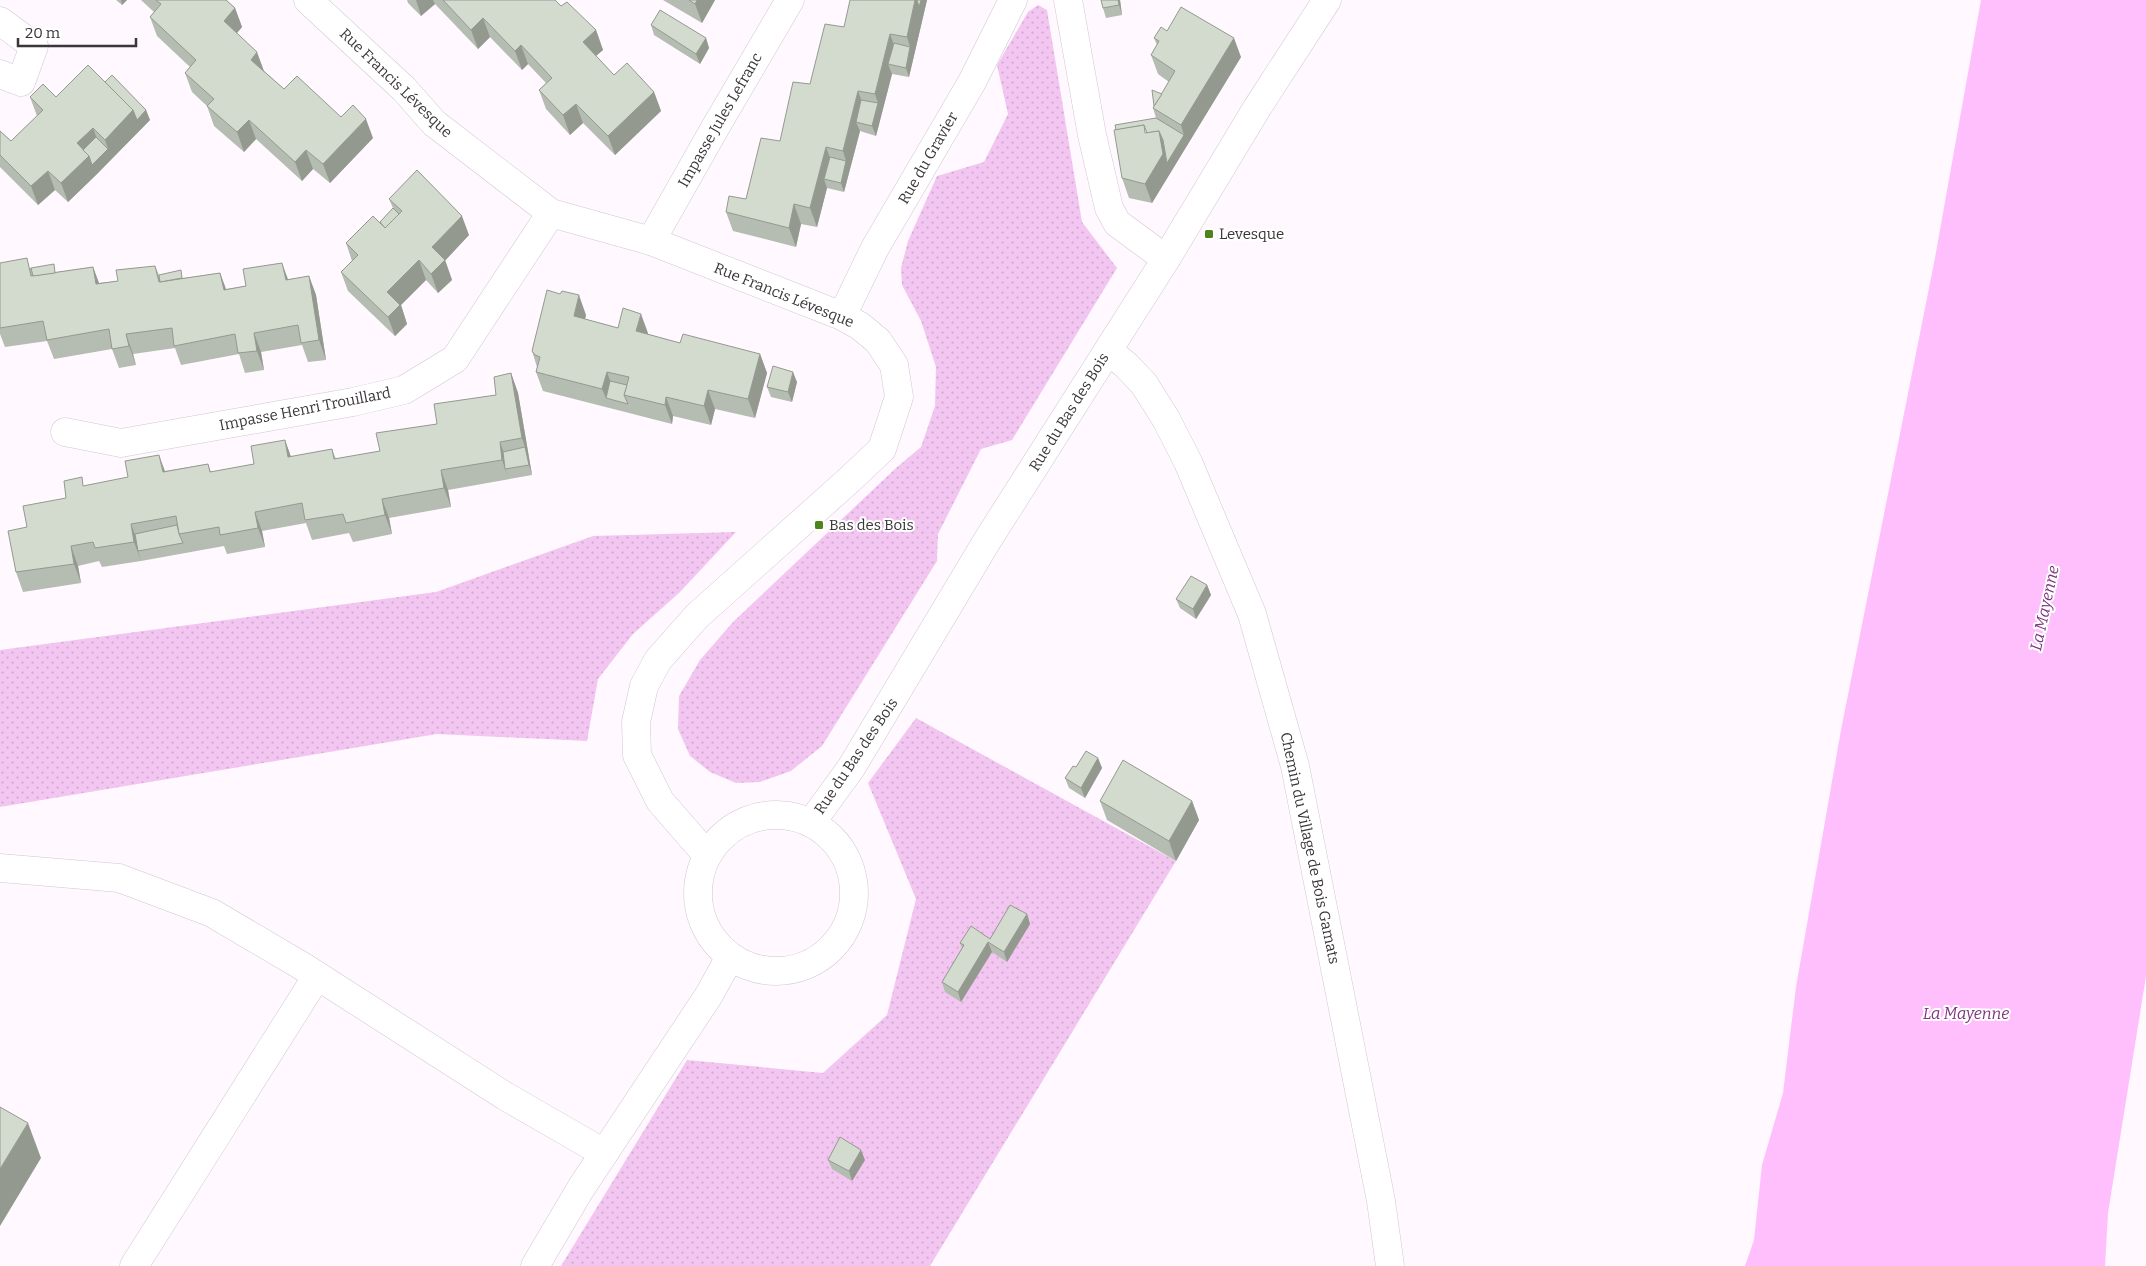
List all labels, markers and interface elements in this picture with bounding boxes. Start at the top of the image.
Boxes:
scale bar [18,15,135,47]
text: 20 m [25,24,61,42]
street label: Rue Francis Lévesque [336,25,456,141]
street label: Impasse Jules Lefranc [674,49,766,190]
street label: Rue du Gravier [894,108,962,207]
place label: Levesque [1219,225,1284,243]
marker: Levesque [1203,228,1215,240]
street label: Rue Francis Lévesque [711,259,857,331]
street label: Rue du Bas des Bois [1025,350,1113,474]
street label: Impasse Henri Trouillard [218,383,392,434]
place label: Bas des Bois [829,516,914,534]
marker: Bas des Bois [813,519,825,531]
water label: La Mayenne [2026,564,2063,652]
street label: Rue du Bas des Bois [810,695,902,817]
street label: Chemin du Village de Bois Gamats [1277,731,1343,965]
water label: La Mayenne [1923,1004,2009,1023]

